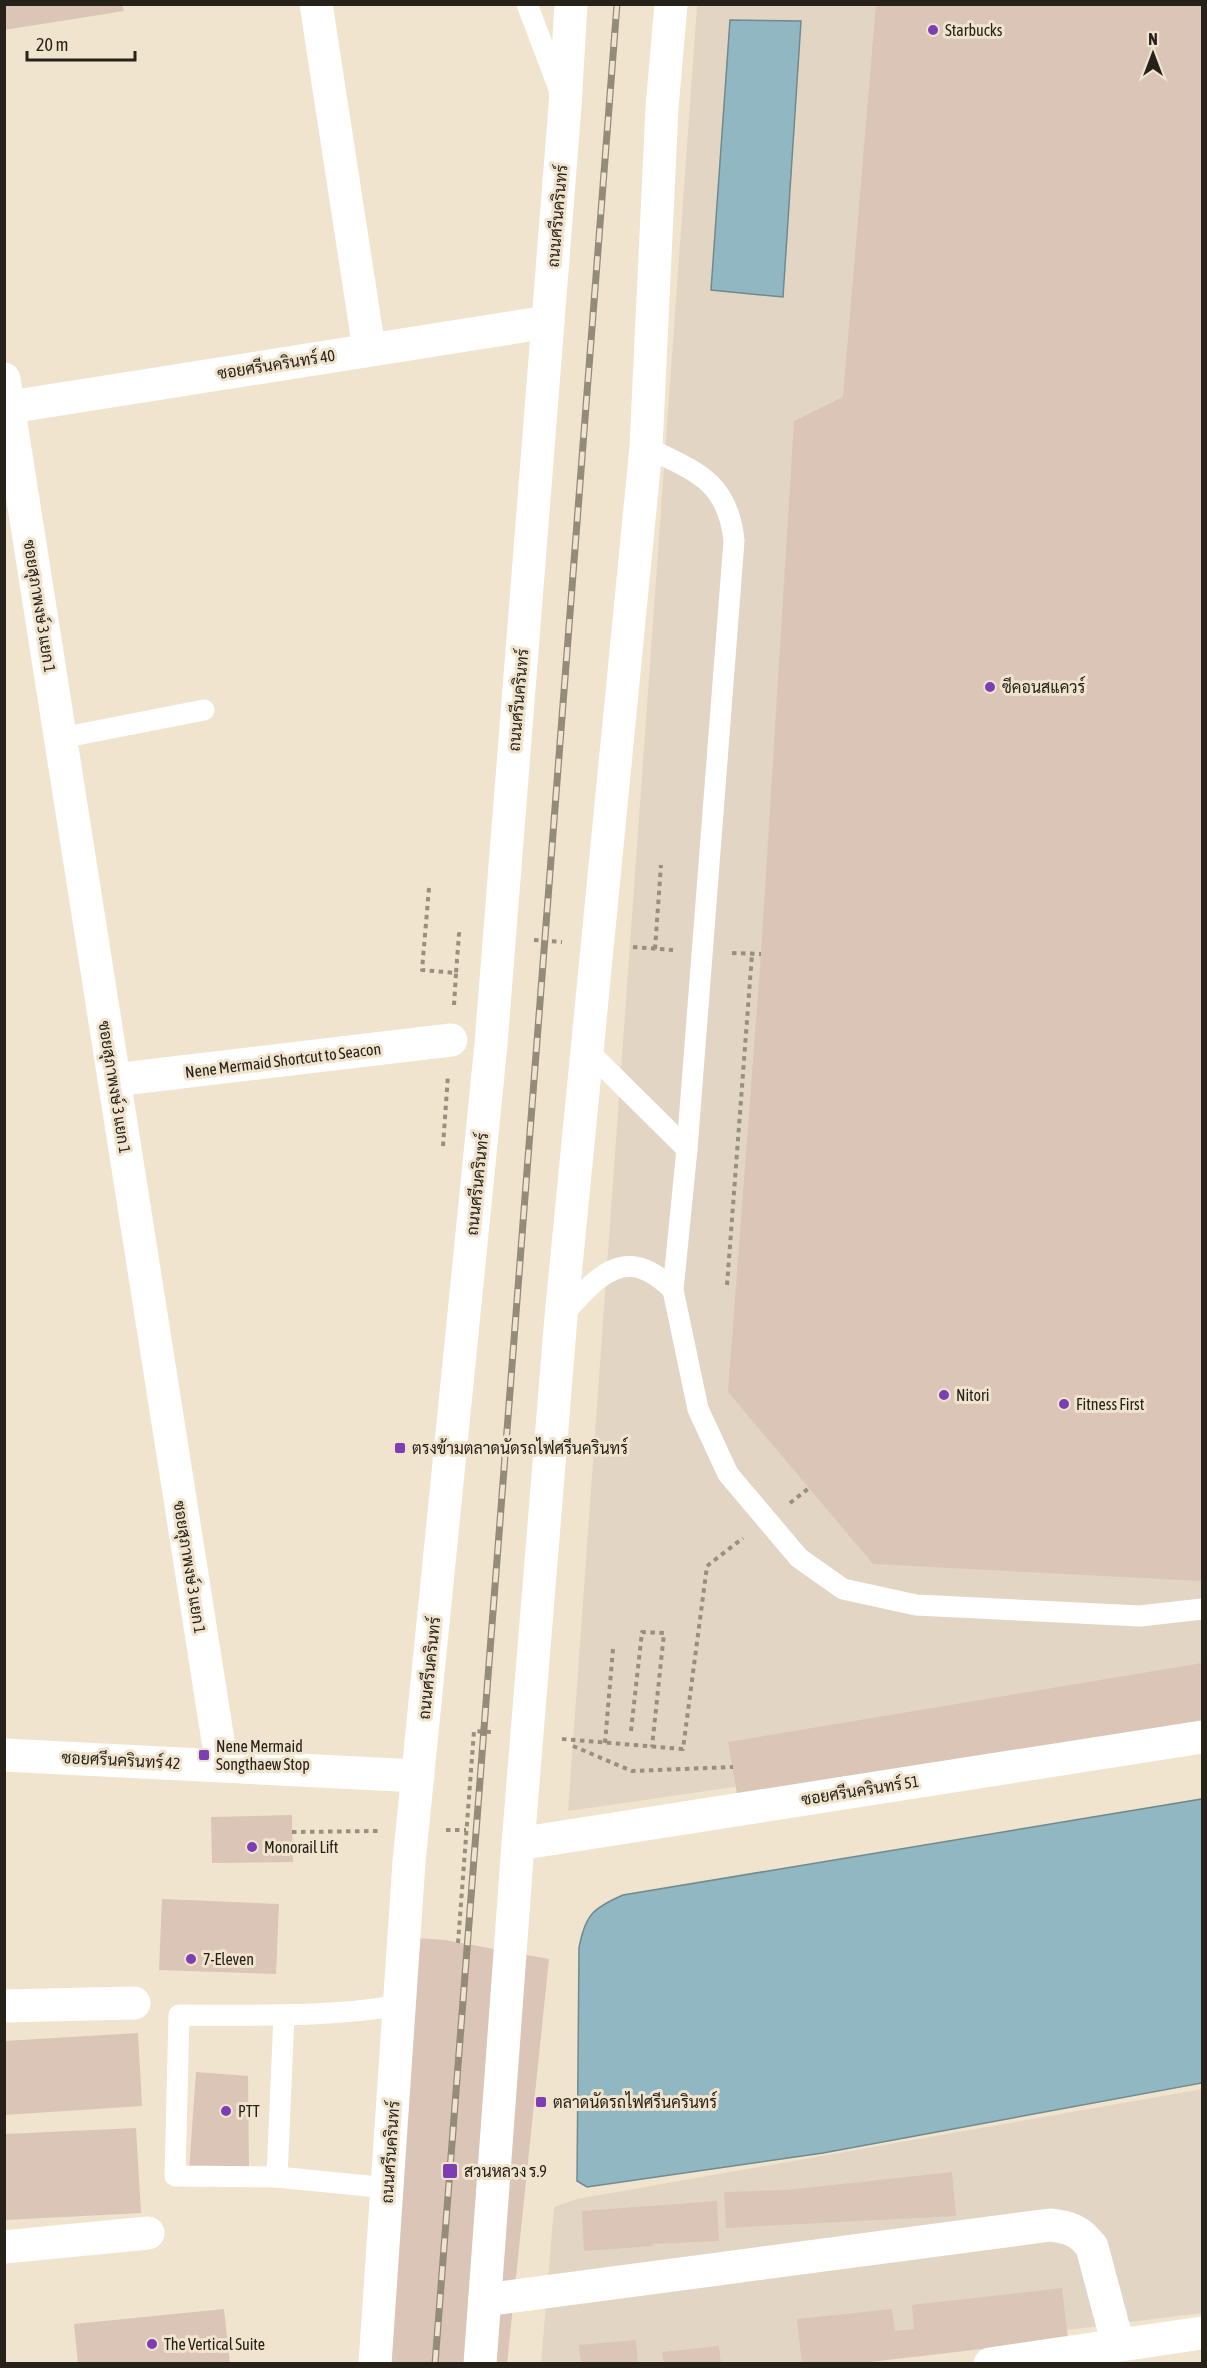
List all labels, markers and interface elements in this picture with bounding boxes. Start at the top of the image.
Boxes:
place label: Starbucks [945,21,1003,39]
marker: Starbucks [926,23,940,37]
scale bar [27,24,135,62]
north arrow [1123,24,1183,84]
text: N [1148,30,1158,48]
text: 20 m [36,34,68,55]
street label: ถนนศรีนครินทร์ [541,163,570,268]
street label: ซอยศรีนครินทร์ 40 [215,343,336,382]
street label: ซอยสุภาพงษ์ 3 แยก 1 [18,538,62,674]
street label: ถนนศรีนครินทร์ [502,647,531,752]
place label: ซีคอนสแควร์ [1002,675,1085,696]
marker: ซีคอนสแควร์ [983,680,997,694]
street label: ซอยสุภาพงษ์ 3 แยก 1 [93,1019,137,1155]
street label: Nene Mermaid Shortcut to Seacon [184,1039,382,1081]
street label: ถนนศรีนครินทร์ [460,1131,491,1236]
place label: Nitori [956,1386,990,1404]
marker: Nitori [937,1388,951,1402]
place label: Fitness First [1076,1395,1145,1413]
marker: Fitness First [1057,1397,1071,1411]
place label: ตรงข้ามตลาดนัดรถไฟศรีนครินทร์ [412,1436,628,1457]
marker: ตรงข้ามตลาดนัดรถไฟศรีนครินทร์ [393,1441,407,1455]
street label: ซอยสุภาพงษ์ 3 แยก 1 [168,1499,212,1635]
street label: ถนนศรีนครินทร์ [412,1615,443,1720]
place label: Nene Mermaid Songthaew Stop [216,1737,310,1774]
street label: ซอยศรีนครินทร์ 42 [61,1745,181,1772]
marker: Nene Mermaid Songthaew Stop [197,1748,211,1762]
street label: ซอยศรีนครินทร์ 51 [799,1769,920,1808]
place label: Monorail Lift [264,1838,339,1856]
marker: Monorail Lift [245,1840,259,1854]
place label: 7-Eleven [203,1950,254,1968]
marker: 7-Eleven [184,1952,198,1966]
place label: ตลาดนัดรถไฟศรีนครินทร์ [553,2090,717,2111]
marker: ตลาดนัดรถไฟศรีนครินทร์ [534,2095,548,2109]
street label: ถนนศรีนครินทร์ [374,2099,403,2204]
place label: PTT [238,2102,260,2120]
marker: PTT [219,2104,233,2118]
marker: สวนหลวง ร.9 [441,2162,459,2180]
place label: สวนหลวง ร.9 [464,2162,547,2180]
place label: The Vertical Suite [164,2335,265,2353]
marker: The Vertical Suite [145,2337,159,2351]

